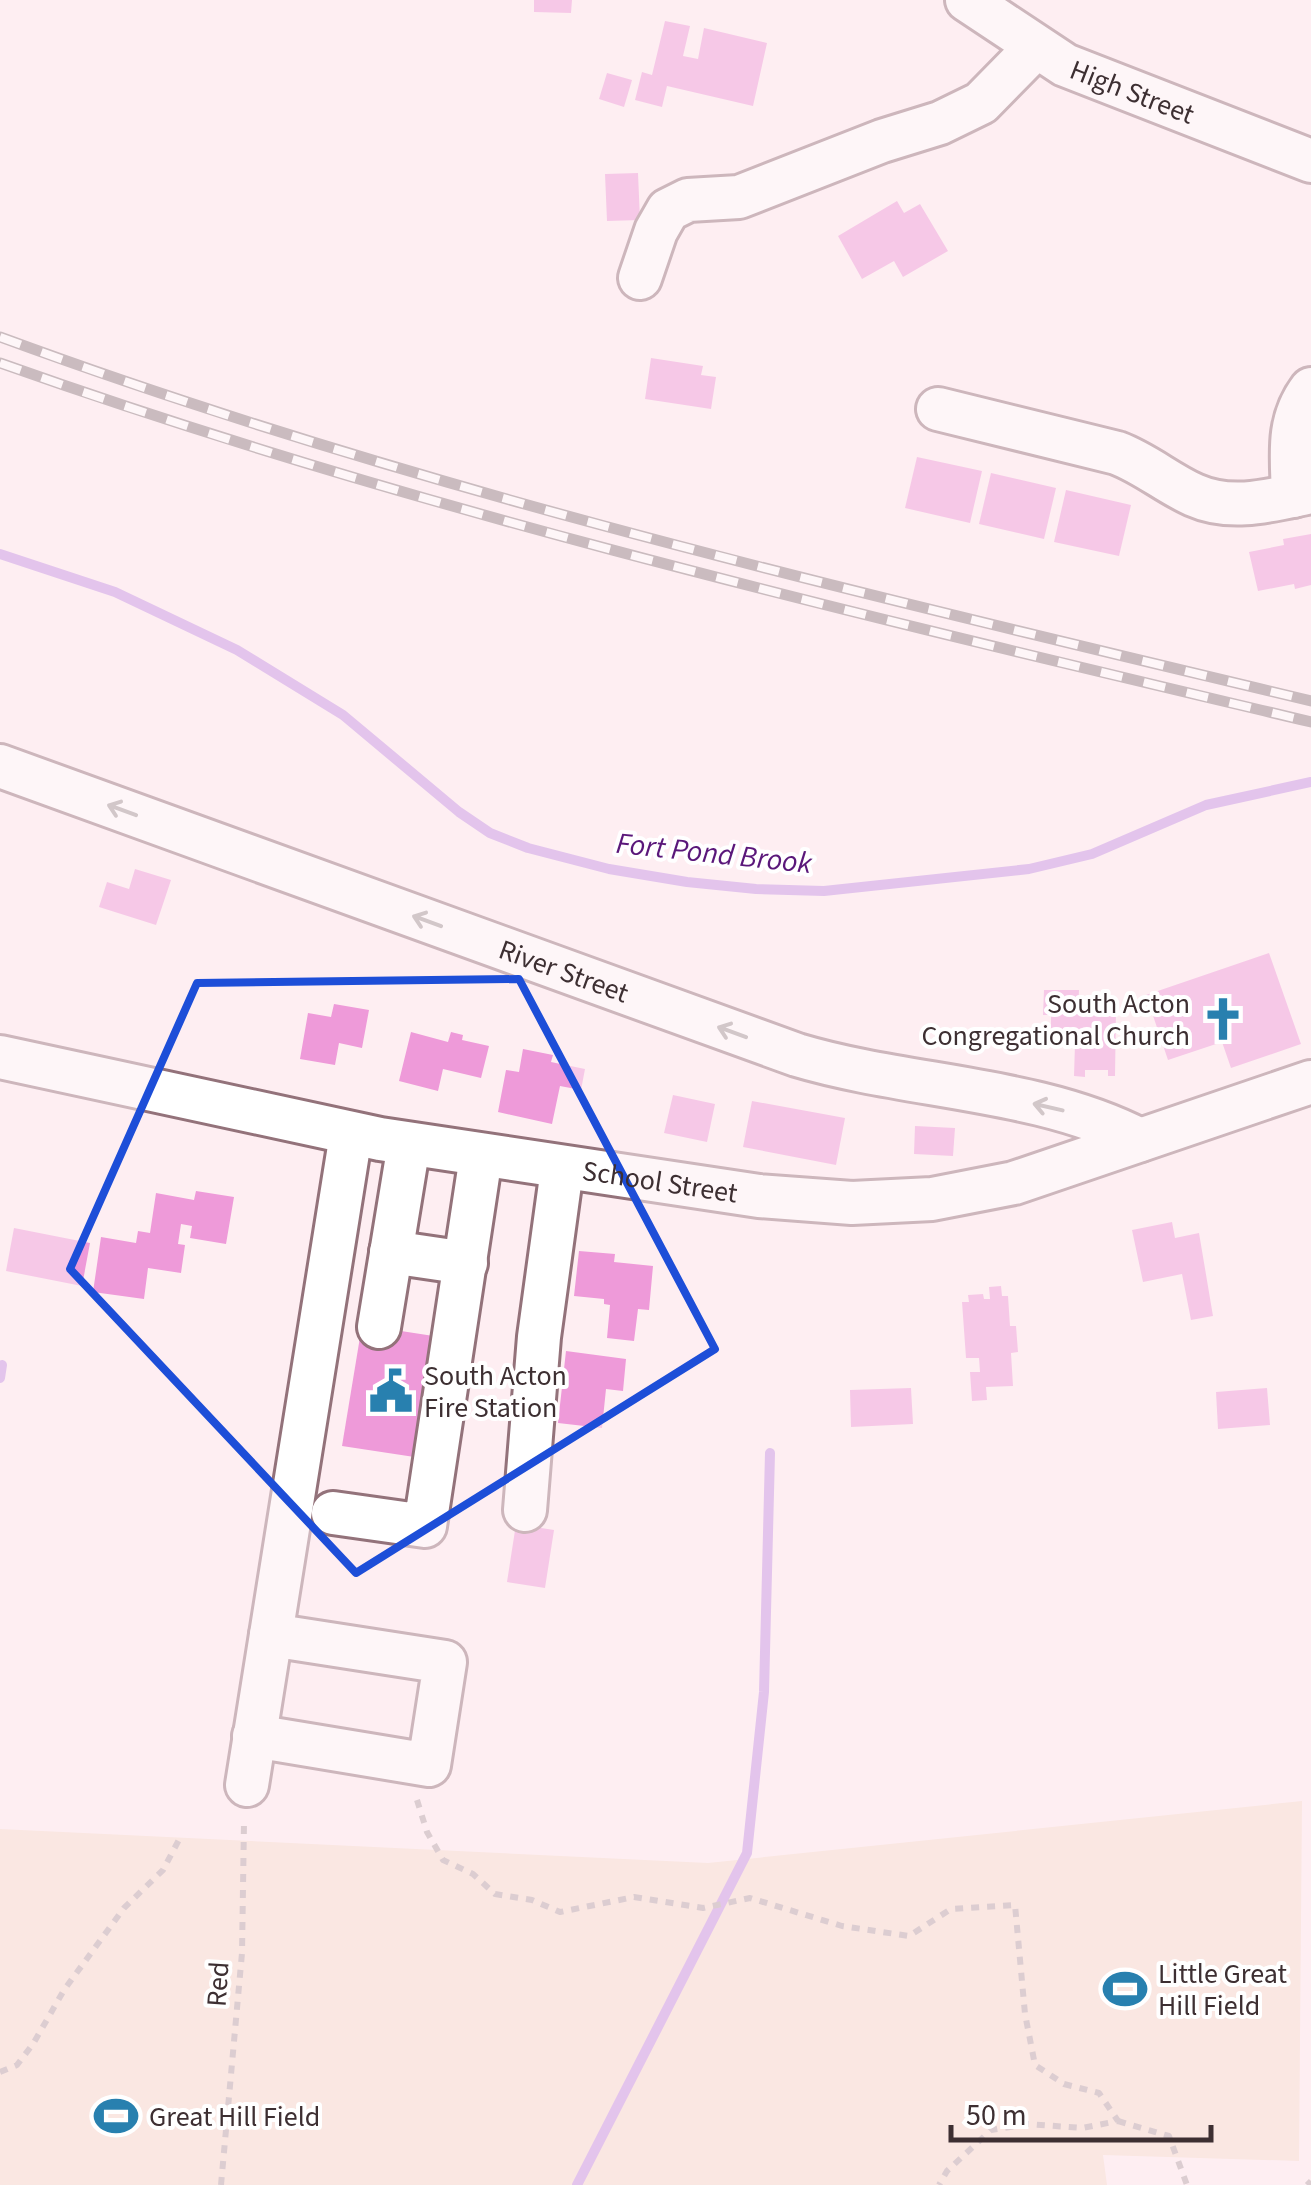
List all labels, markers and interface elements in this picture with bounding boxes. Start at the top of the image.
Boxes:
street label: High Street [1064,50,1201,135]
one-way arrow [107,800,138,818]
water label: Fort Pond Brook [614,822,815,885]
one-way arrow [413,911,444,929]
street label: River Street [493,930,635,1014]
place label: South Acton Congregational Church [921,984,1190,1056]
church icon: South Acton Congregational Church [1199,995,1247,1043]
one-way arrow [718,1022,749,1040]
one-way arrow [1033,1097,1065,1115]
street label: School Street [580,1151,741,1214]
place label: South Acton Fire Station [424,1356,567,1428]
public building icon: South Acton Fire Station [367,1367,415,1415]
place label: Little Great Hill Field [1158,1954,1287,2026]
street label: Red [196,1960,240,2008]
sports icon: Little Great Hill Field [1101,1965,1149,2013]
scale bar [951,2080,1211,2142]
sports icon: Great Hill Field [92,2092,140,2140]
text: 50 m [966,2094,1027,2137]
place label: Great Hill Field [149,2097,320,2137]

